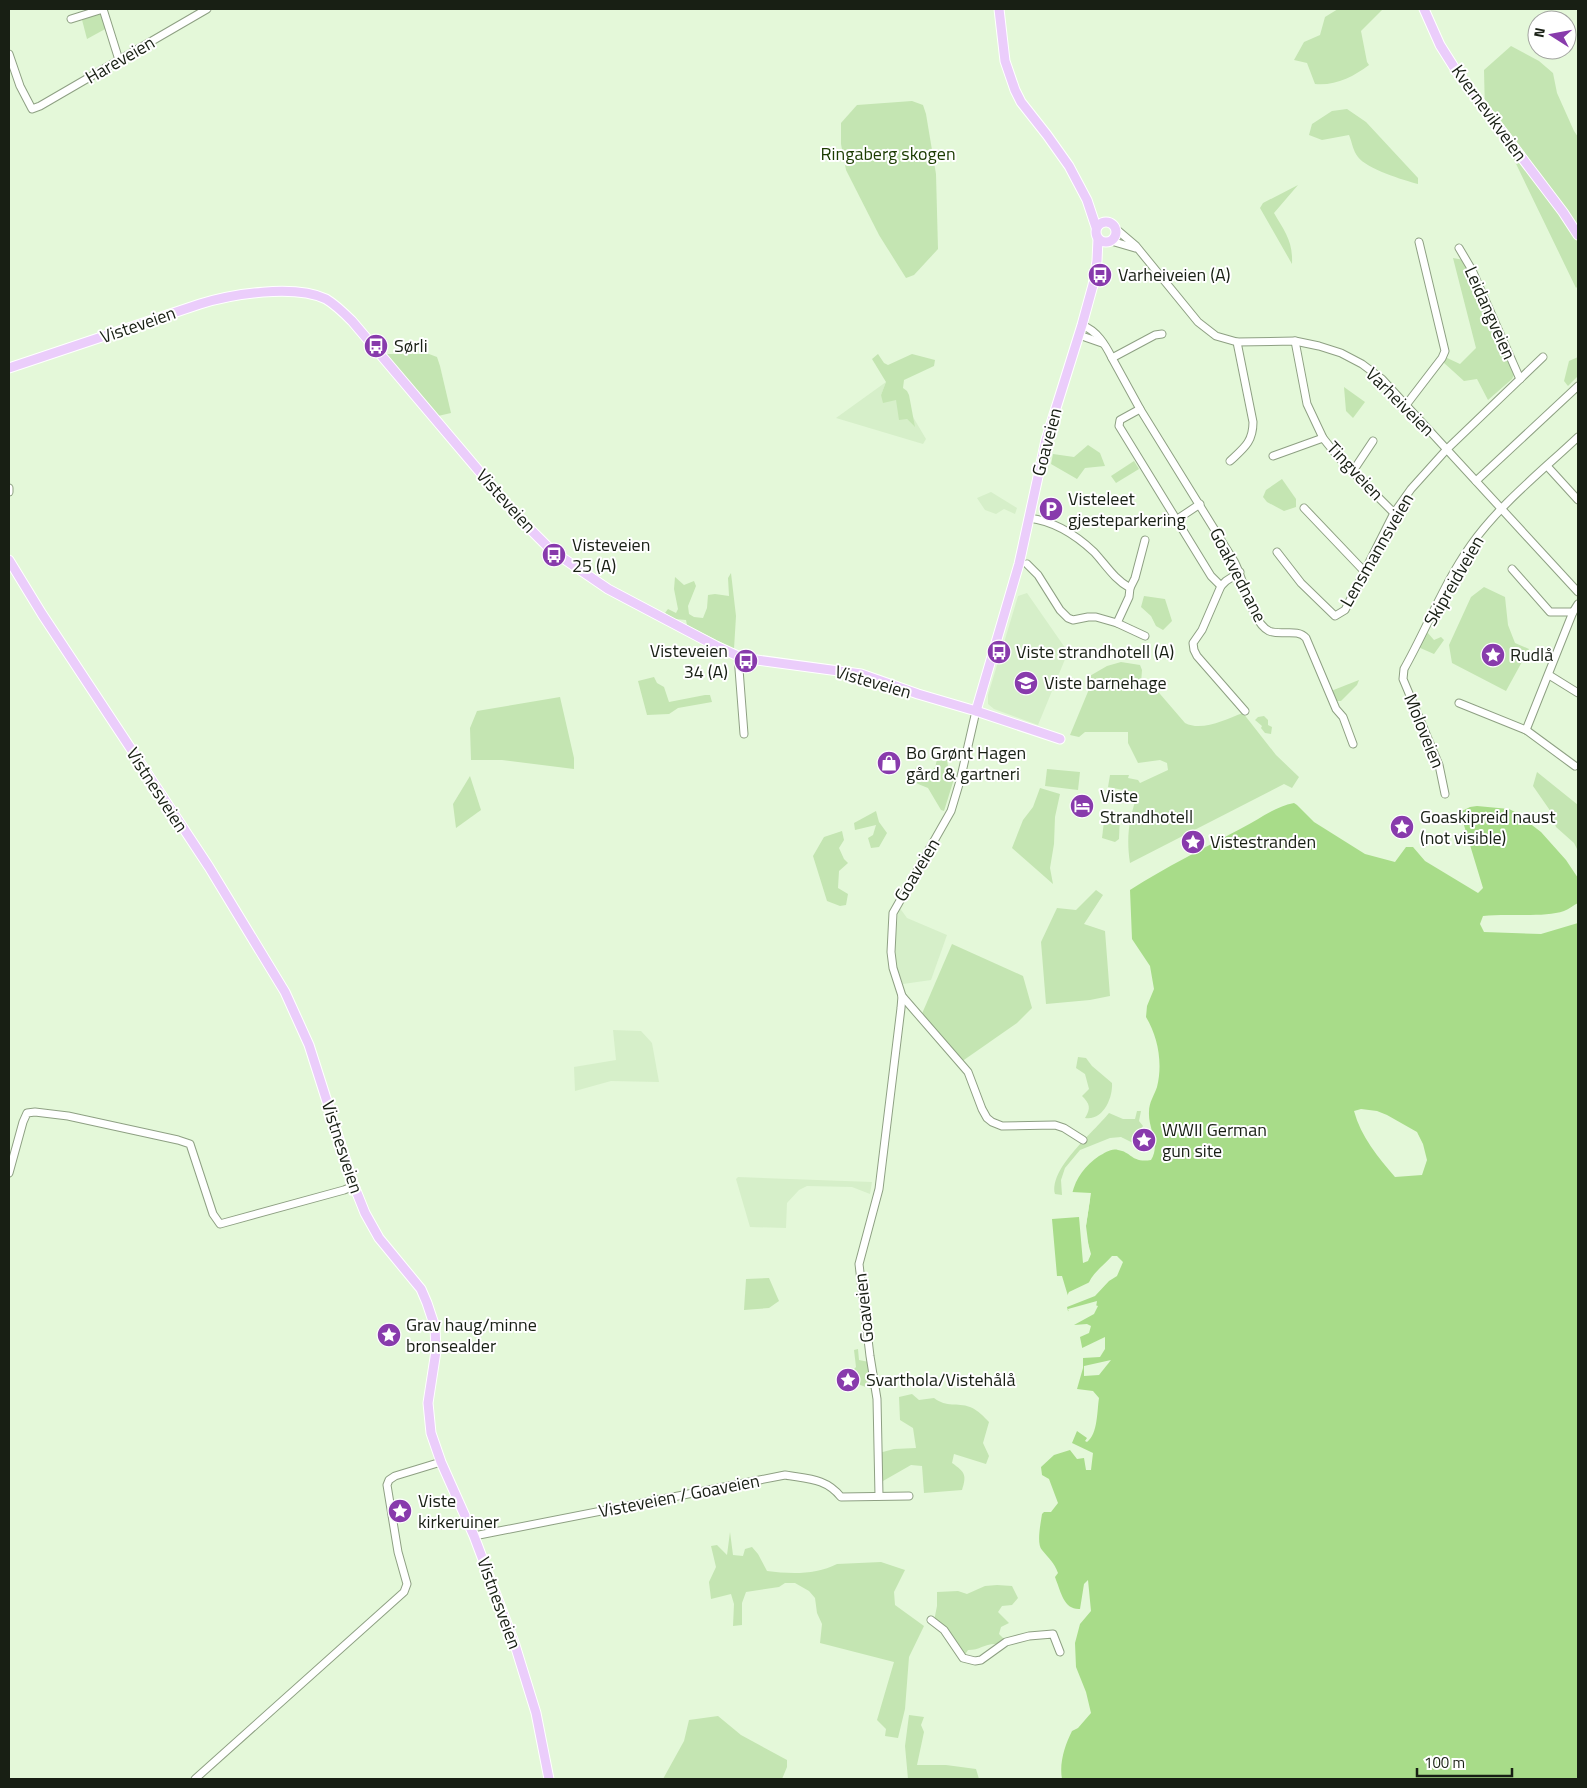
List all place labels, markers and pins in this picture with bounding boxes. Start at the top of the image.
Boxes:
place label: Varheiveien (A) [1118,261,1230,288]
bus stop icon: Varheiveien (A) [1087,262,1113,288]
place label: Sørli [394,332,428,359]
bus stop icon: Sørli [363,333,389,359]
place label: Visteleet gjesteparkering [1068,485,1186,533]
parking icon: Visteleet gjesteparkering [1038,496,1064,522]
place label: Visteveien 25 (A) [572,531,650,579]
bus stop icon: Visteveien 25 (A) [541,542,567,568]
place label: Visteveien 34 (A) [650,637,728,685]
place label: Viste strandhotell (A) [1016,638,1174,665]
bus stop icon: Viste strandhotell (A) [986,639,1012,665]
place label: Rudlå [1510,641,1553,668]
place icon: Rudlå [1480,642,1506,668]
bus stop icon: Visteveien 34 (A) [733,648,759,674]
place label: Viste barnehage [1044,669,1167,696]
school or university icon: Viste barnehage [1013,670,1039,696]
place label: Bo Grønt Hagen gård & gartneri [906,739,1026,787]
shop icon: Bo Grønt Hagen gård & gartneri [876,750,902,776]
place label: Viste Strandhotell [1100,782,1193,830]
hotel icon: Viste Strandhotell [1069,793,1095,819]
place label: Goaskipreid naust (not visible) [1420,803,1556,851]
place icon: Goaskipreid naust (not visible) [1389,814,1415,840]
place label: Vistestranden [1210,828,1316,855]
place icon: Vistestranden [1180,829,1206,855]
place label: WWII German gun site [1162,1116,1267,1164]
place icon: WWII German gun site [1131,1127,1157,1153]
place label: Grav haug/minne bronsealder [406,1311,537,1359]
place icon: Grav haug/minne bronsealder [376,1322,402,1348]
place label: Svarthola/Vistehålå [866,1366,1015,1393]
place icon: Svarthola/Vistehålå [835,1367,861,1393]
place label: Viste kirkeruiner [418,1487,499,1535]
place icon: Viste kirkeruiner [387,1498,413,1524]

